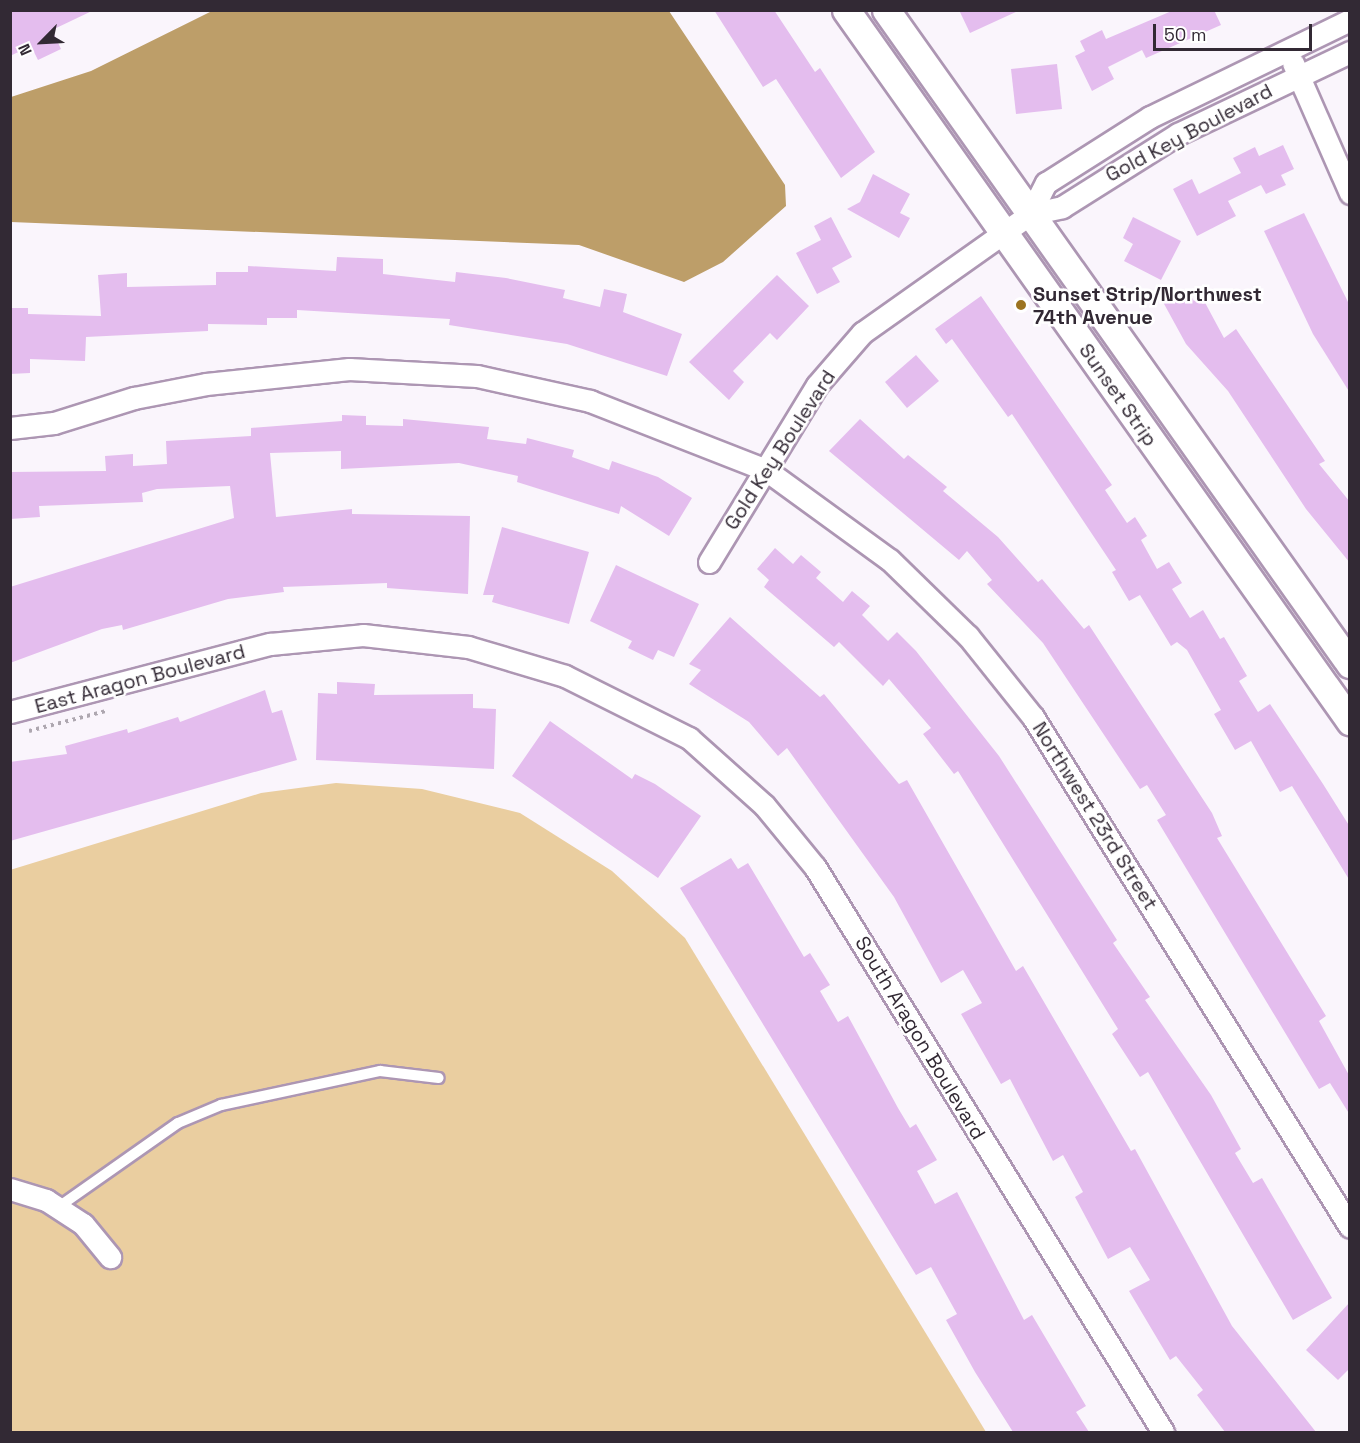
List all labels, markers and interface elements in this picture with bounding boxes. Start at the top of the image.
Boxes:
north arrow [12,12,72,72]
scale bar [1156,12,1315,50]
text: 50 m [1164,23,1206,46]
text: N [13,40,37,59]
street label: Gold Key Boulevard [1101,79,1277,187]
place label: Sunset Strip/Northwest 74th Avenue [1033,282,1262,329]
marker: Sunset Strip/Northwest 74th Avenue [1014,298,1028,312]
street label: Sunset Strip [1074,339,1162,451]
street label: Gold Key Boulevard [719,366,841,534]
street label: East Aragon Boulevard [32,639,248,719]
street label: Northwest 23rd Street [1027,718,1163,914]
street label: South Aragon Boulevard [850,932,990,1144]

